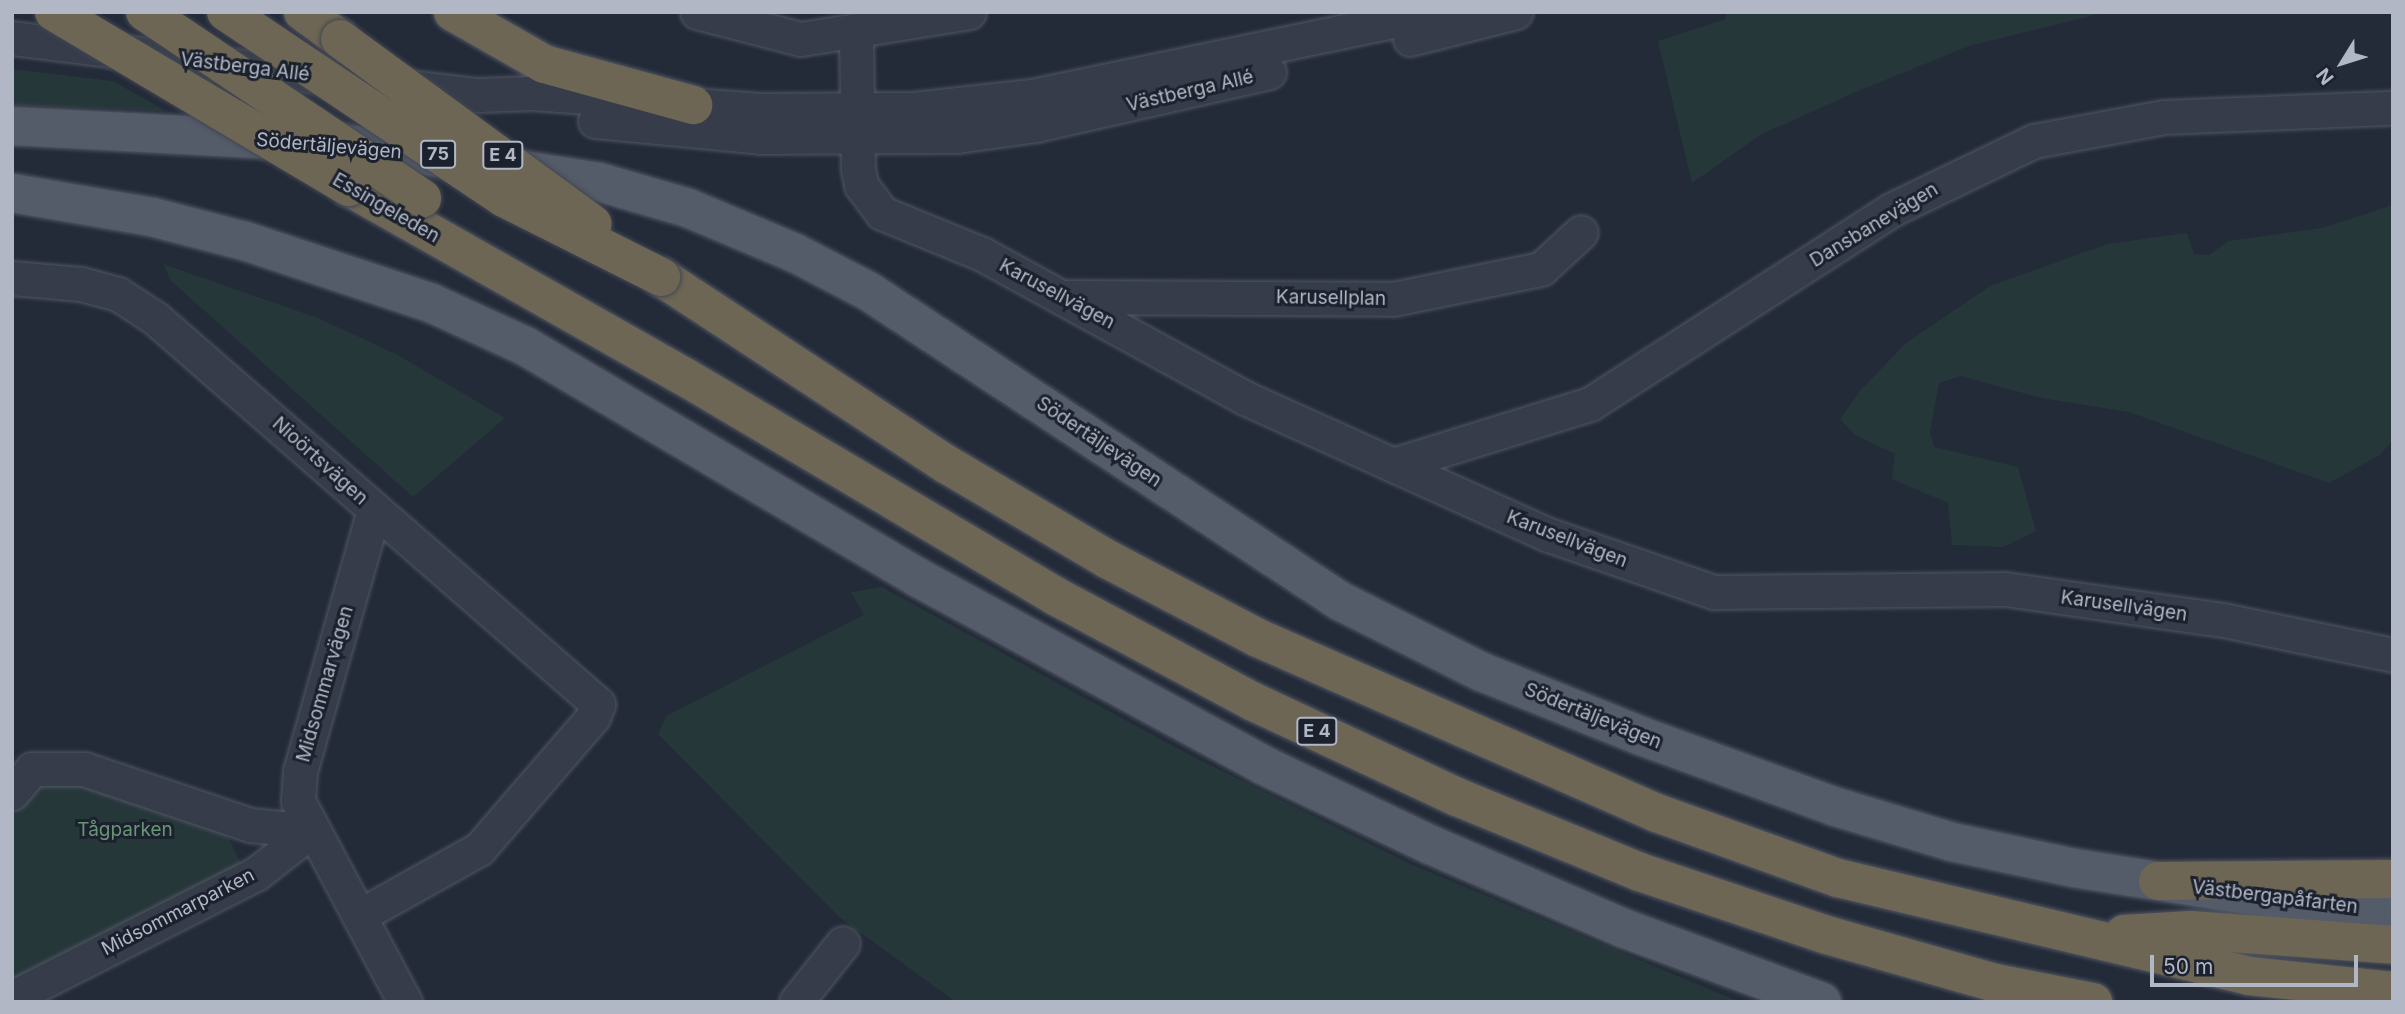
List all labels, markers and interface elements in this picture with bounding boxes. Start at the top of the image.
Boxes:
north arrow [2307,28,2377,98]
street label: Västberga Allé [179,48,311,86]
text: N [2312,63,2339,89]
street label: Västberga Allé [1124,65,1256,117]
street label: Södertäljevägen [255,128,403,164]
road number: 75 [419,140,457,168]
road number: E 4 [482,140,524,170]
street label: Essingeleden [328,168,444,248]
street label: Dansbanevägen [1806,178,1942,272]
street label: Karusellvägen [995,254,1119,334]
street label: Karusellplan [1276,286,1386,310]
street label: Södertäljevägen [1032,392,1166,492]
street label: Nioörtsvägen [268,412,372,510]
street label: Karusellvägen [1503,506,1631,572]
street label: Karusellvägen [2059,586,2189,626]
street label: Midsommarvägen [292,603,358,765]
street label: Södertäljevägen [1521,678,1665,754]
road number: E 4 [1296,716,1338,746]
park label: Tågparken [77,819,173,841]
street label: Midsommarparken [98,864,258,960]
street label: Västbergapåfarten [2191,876,2359,918]
scale bar [2153,940,2361,984]
text: 50 m [2163,954,2213,979]

